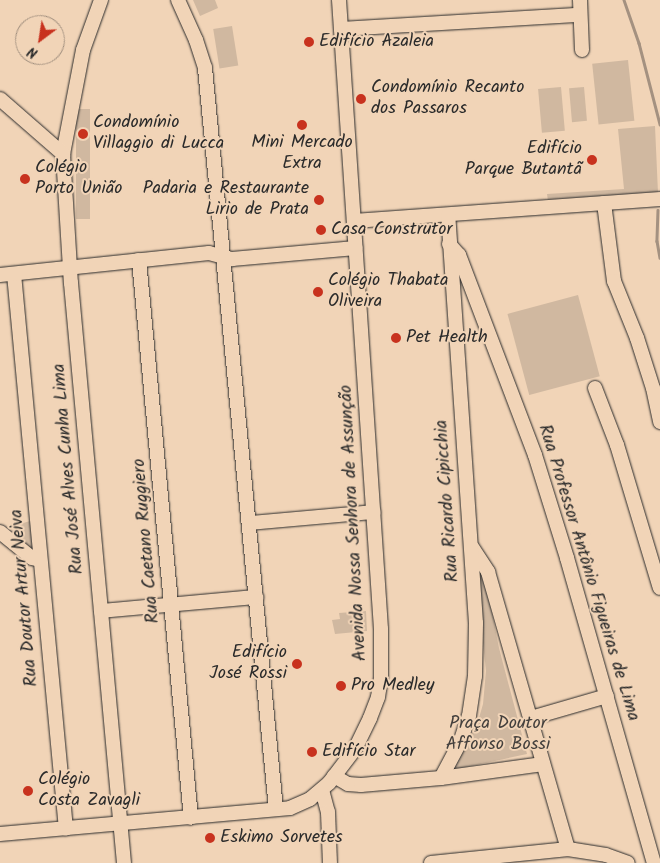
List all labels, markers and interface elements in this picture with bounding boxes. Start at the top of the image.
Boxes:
north arrow [15,15,65,65]
place label: Edifício Azaleia [319,31,434,53]
marker: Edifício Azaleia [303,36,315,48]
text: N [23,40,42,64]
place label: Condomínio Recanto dos Passaros [371,78,524,120]
marker: Condomínio Recanto dos Passaros [355,93,367,105]
place label: Condomínio Villaggio di Lucca [93,113,224,156]
marker: Mini Mercado Extra [296,119,308,131]
marker: Condomínio Villaggio di Lucca [77,128,89,140]
place label: Mini Mercado Extra [251,133,353,176]
place label: Edifício Parque Butantã [465,139,582,182]
marker: Edifício Parque Butantã [586,154,598,166]
place label: Colégio Porto União [35,158,123,200]
marker: Colégio Porto União [19,173,31,185]
place label: Padaria e Restaurante Lirio de Prata [143,179,309,222]
marker: Padaria e Restaurante Lirio de Prata [313,194,325,206]
place label: Casa Construtor [331,219,452,241]
marker: Casa Construtor [315,224,327,236]
place label: Colégio Thabata Oliveira [328,271,448,314]
marker: Colégio Thabata Oliveira [312,286,324,298]
place label: Pet Health [406,327,488,349]
marker: Pet Health [390,332,402,344]
street label: Rua José Alves Cunha Lima [49,363,89,575]
street label: Avenida Nossa Senhora de Assunção [336,384,372,662]
street label: Rua Ricardo Cipicchia [432,419,464,583]
street label: Rua Professor Antônio Figueiras de Lima [533,422,643,724]
street label: Rua Caetano Ruggiero [129,458,165,624]
street label: Rua Doutor Artur Neiva [6,508,44,688]
place label: Edifício José Rossi [209,643,287,686]
marker: Edifício José Rossi [291,658,303,670]
place label: Pro Medley [351,675,434,697]
marker: Pro Medley [335,680,347,692]
park label: Praça Doutor Affonso Bossi [446,714,550,756]
place label: Edifício Star [322,741,415,763]
marker: Edifício Star [306,746,318,758]
place label: Colégio Costa Zavagli [38,770,140,812]
marker: Colégio Costa Zavagli [22,785,34,797]
place label: Eskimo Sorvetes [220,827,343,849]
marker: Eskimo Sorvetes [204,832,216,844]

